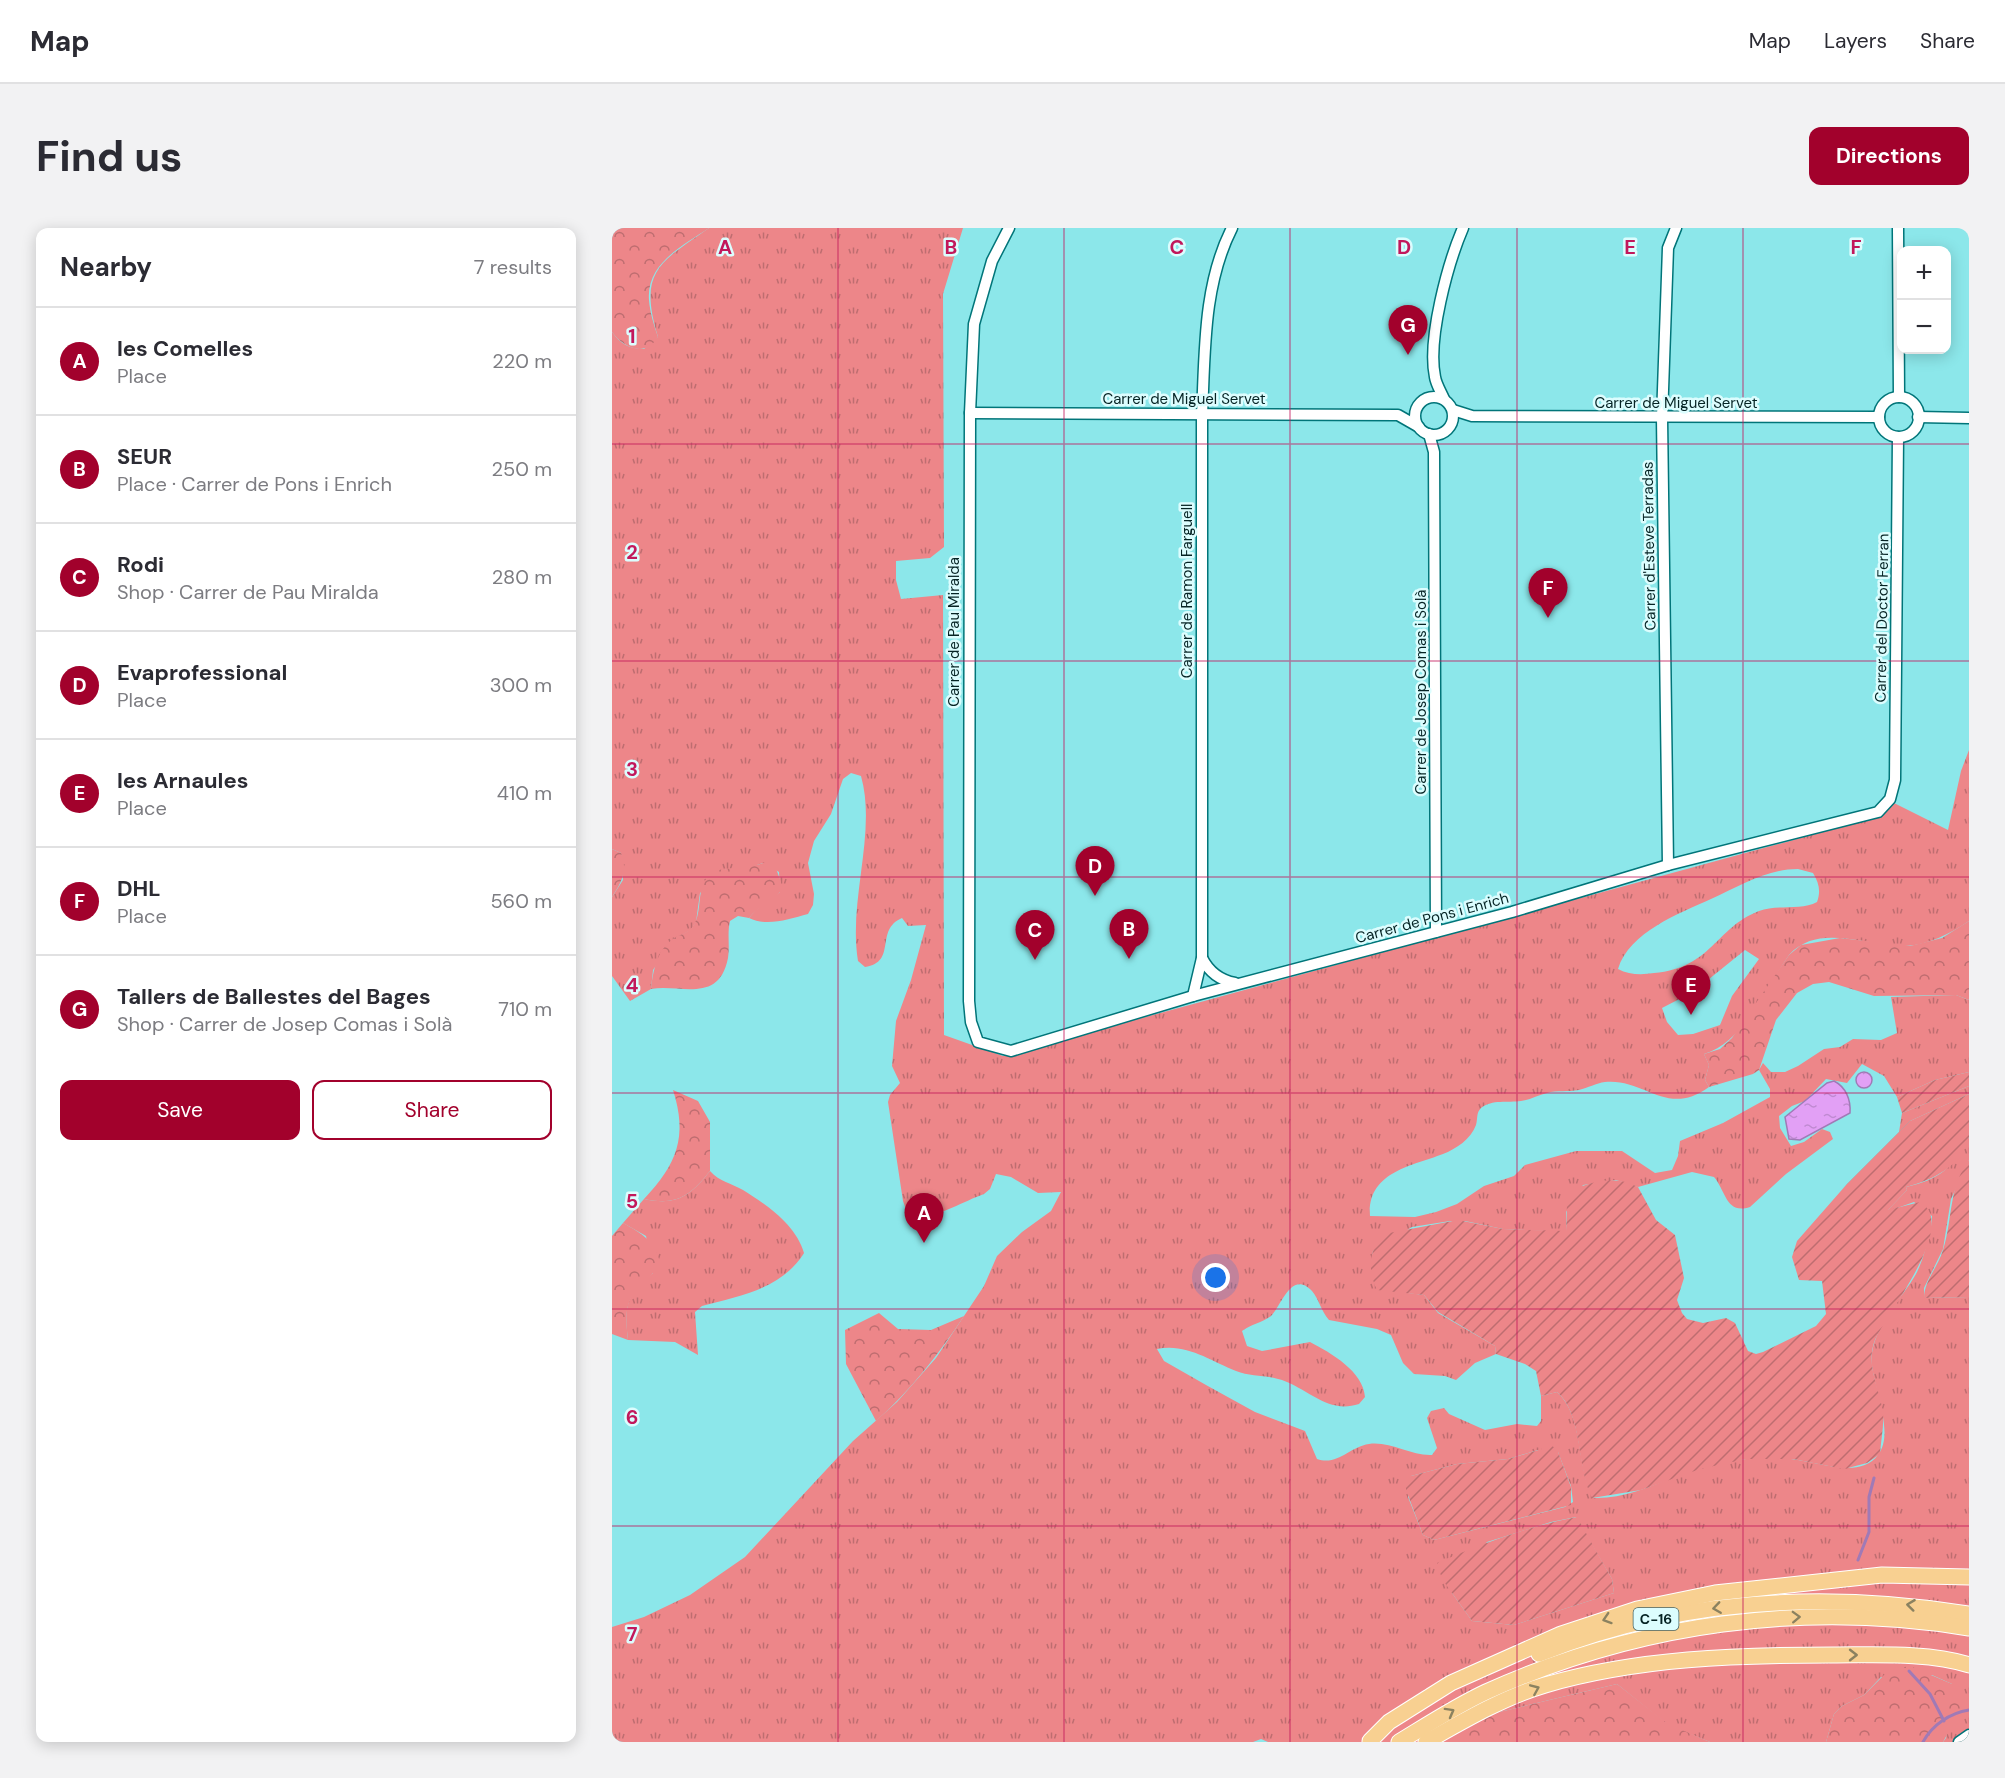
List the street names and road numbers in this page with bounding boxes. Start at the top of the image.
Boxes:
street label: Carrer de Miguel Servet [1102,389,1266,409]
street label: Carrer de Miguel Servet [1594,393,1758,413]
street label: Carrer d'Esteve Terradas [1638,461,1660,631]
street label: Carrer de Ramon Farguell [1177,504,1197,678]
street label: Carrer del Doctor Ferran [1871,533,1893,703]
street label: Carrer de Pau Miralda [944,557,964,707]
street label: Carrer de Josep Comas i Solà [1411,590,1431,794]
street label: Carrer de Pons i Enrich [1353,888,1511,948]
road number: C-16 [1634,1608,1678,1630]

